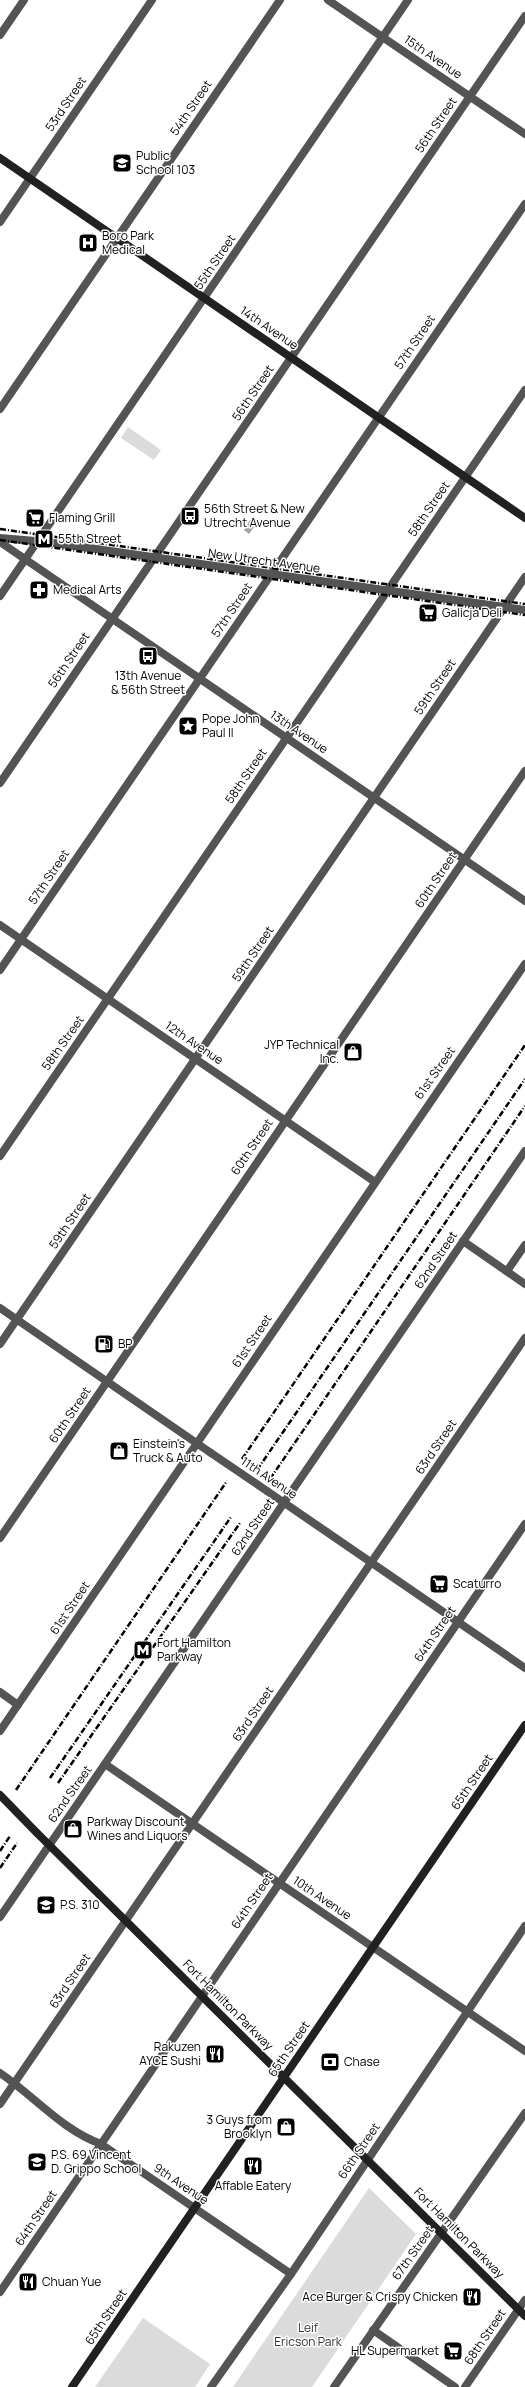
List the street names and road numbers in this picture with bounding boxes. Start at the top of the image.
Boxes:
street label: 15th Avenue [401,31,466,82]
street label: 53rd Street [41,73,90,134]
street label: 54th Street [166,76,216,139]
street label: 56th Street [411,93,461,156]
street label: 55th Street [190,231,239,293]
street label: 14th Avenue [237,302,302,353]
street label: 57th Street [390,311,439,372]
street label: 56th Street [228,361,278,424]
street label: 58th Street [404,477,453,540]
street label: New Utrecht Avenue [207,544,321,577]
street label: 57th Street [207,579,256,640]
street label: 56th Street [44,628,94,691]
street label: 59th Street [410,655,460,718]
street label: 13th Avenue [267,706,332,757]
street label: 58th Street [221,744,270,807]
street label: 57th Street [24,846,73,907]
street label: 60th Street [411,848,461,911]
street label: 59th Street [228,922,278,985]
street label: 58th Street [37,1012,88,1074]
street label: 12th Avenue [162,1017,227,1068]
street label: 61st Street [410,1043,459,1102]
street label: 60th Street [227,1115,277,1178]
street label: 59th Street [45,1189,95,1252]
street label: 62nd Street [410,1227,461,1292]
street label: 61st Street [228,1311,276,1371]
street label: 60th Street [45,1383,95,1446]
street label: 63rd Street [411,1416,460,1478]
street label: 11th Avenue [238,1452,301,1503]
street label: 62nd Street [227,1494,278,1559]
street label: 61st Street [46,1578,94,1638]
street label: 64th Street [410,1602,460,1665]
street label: 63rd Street [228,1683,277,1745]
street label: 65th Street [447,1750,497,1813]
street label: 62nd Street [44,1762,96,1826]
street label: 64th Street [227,1869,277,1932]
street label: 10th Avenue [290,1872,355,1923]
street label: 63rd Street [45,1950,94,2012]
street label: Fort Hamilton Parkway [179,1956,278,2054]
street label: 65th Street [264,2017,314,2080]
street label: 66th Street [334,2119,384,2182]
street label: 9th Avenue [150,2159,212,2208]
street label: Fort Hamilton Parkway [410,2184,509,2282]
street label: 64th Street [11,2186,61,2249]
street label: 67th Street [388,2222,438,2283]
street label: 65th Street [81,2285,131,2348]
street label: 68th Street [460,2305,510,2368]

